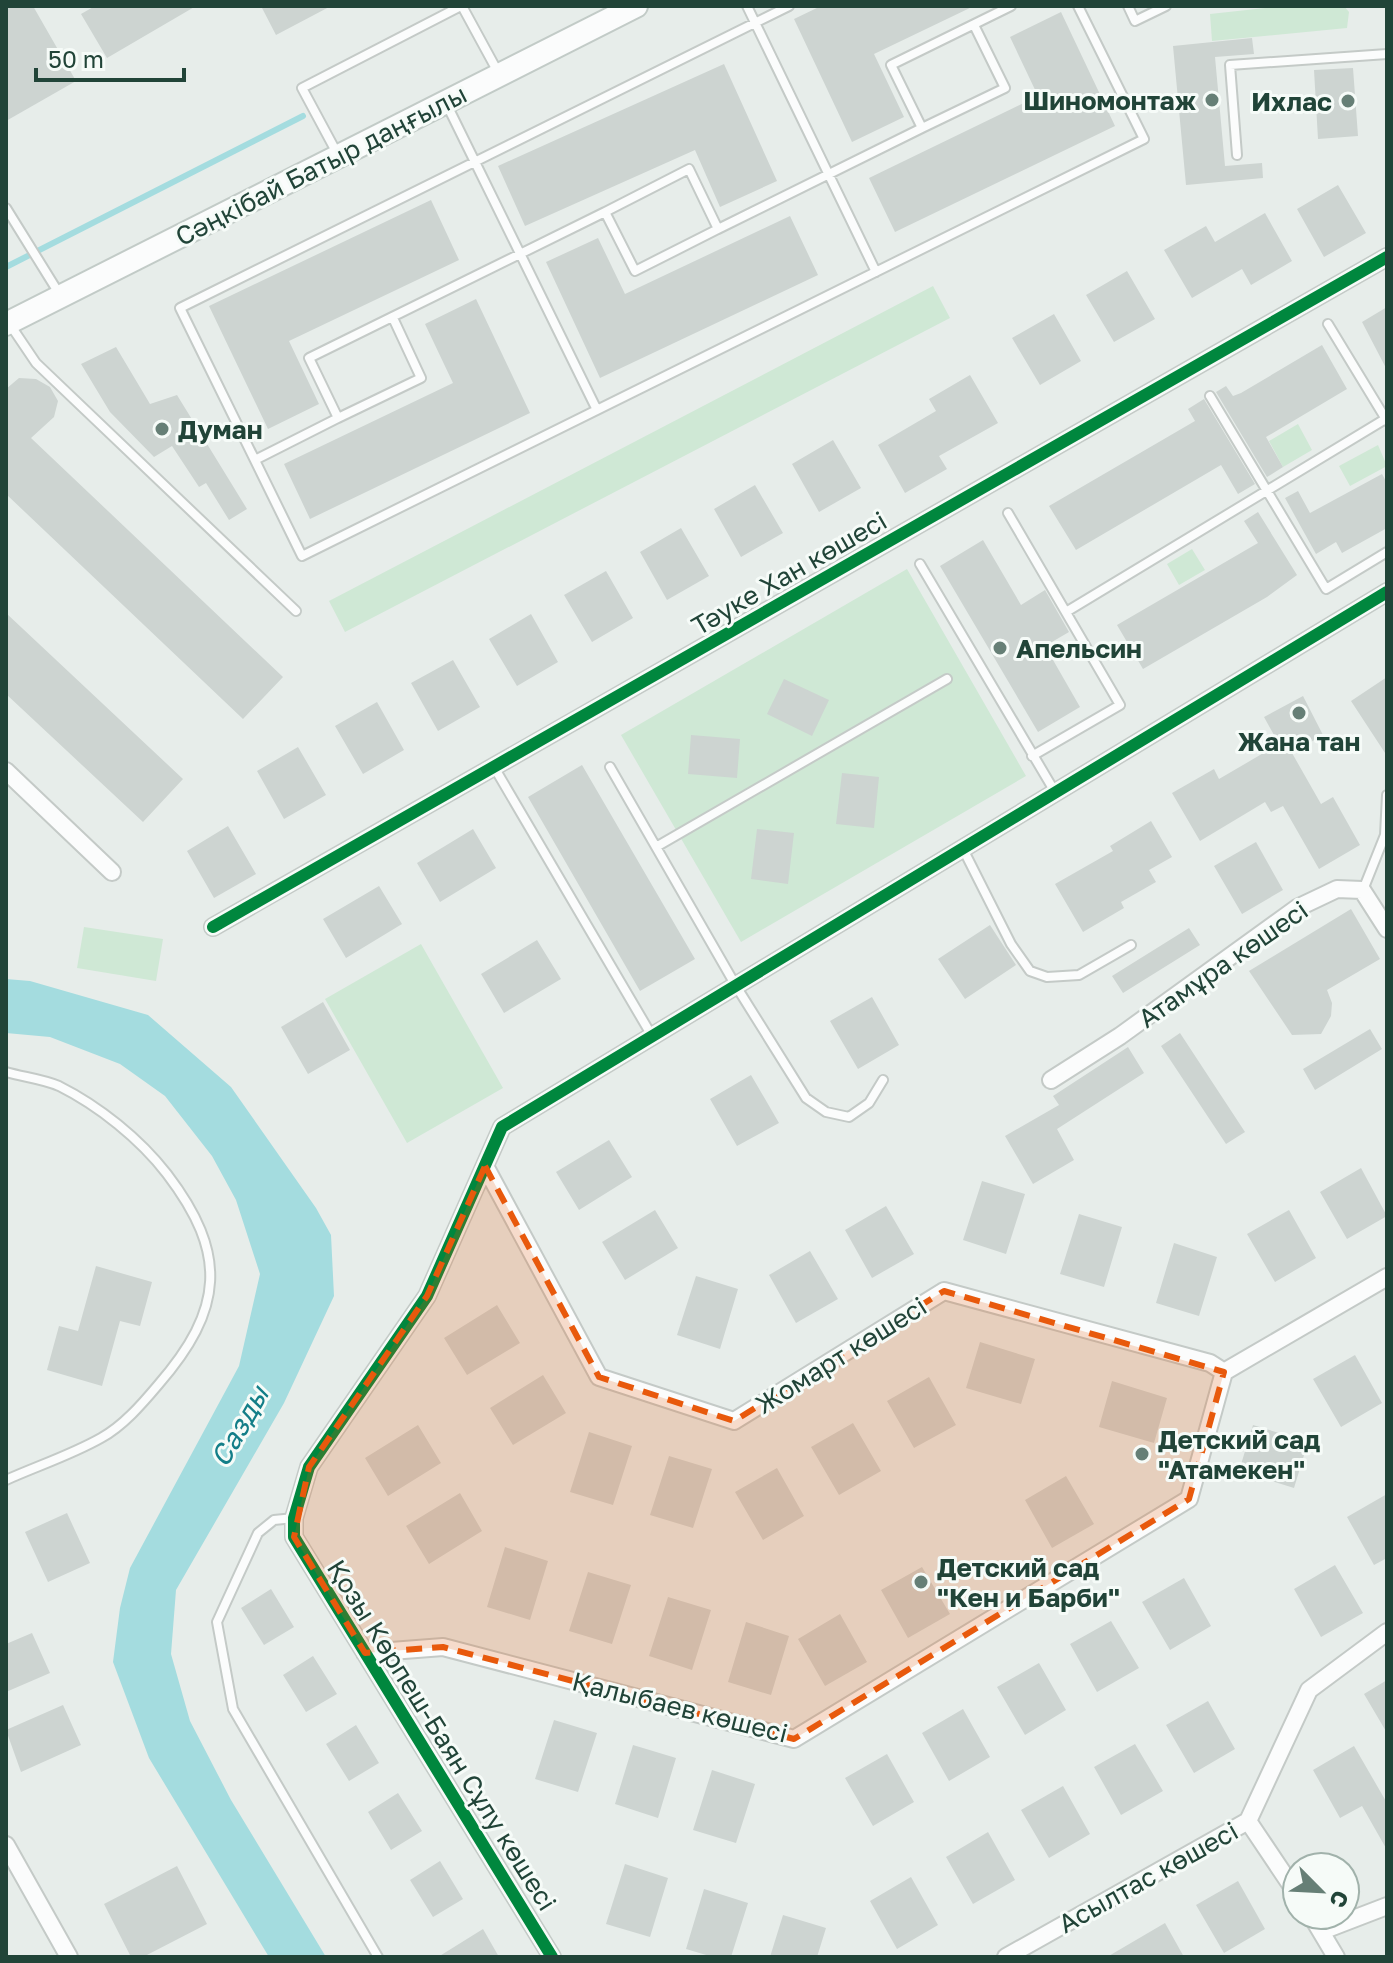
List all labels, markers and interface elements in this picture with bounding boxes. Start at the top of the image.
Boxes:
scale bar [36,32,184,82]
text: 50 m [48,44,104,73]
street label: Сәңкібай Батыр даңғылы [170,78,472,252]
place label: Шиномонтаж [1023,85,1197,116]
place label: Ихлас [1251,86,1332,117]
marker: Шиномонтаж [1203,91,1221,109]
marker: Ихлас [1339,92,1357,110]
place label: Думан [178,414,263,445]
marker: Думан [153,420,171,438]
street label: Тәуке Хан көшесі [686,505,892,641]
place label: Апельсин [1016,633,1142,664]
marker: Апельсин [991,639,1009,657]
marker: Жана тан [1290,704,1308,722]
place label: Жана тан [1238,726,1360,757]
street label: Атамұра көшесі [1132,894,1314,1034]
street label: Жомарт көшесі [750,1290,932,1420]
water label: Сазды [203,1379,276,1472]
place label: Детский сад "Атамекен" [1158,1424,1320,1485]
marker: Детский сад "Атамекен" [1133,1445,1151,1463]
place label: Детский сад "Кен и Барби" [937,1552,1120,1613]
street label: Қозы Көрпеш-Баян Сұлу көшесі [321,1554,563,1916]
marker: Детский сад "Кен и Барби" [912,1573,930,1591]
street label: Қалыбаев көшесі [569,1665,791,1749]
street label: Асылтас көшесі [1053,1815,1243,1939]
north arrow [1281,1851,1361,1931]
text: С [1324,1887,1355,1912]

